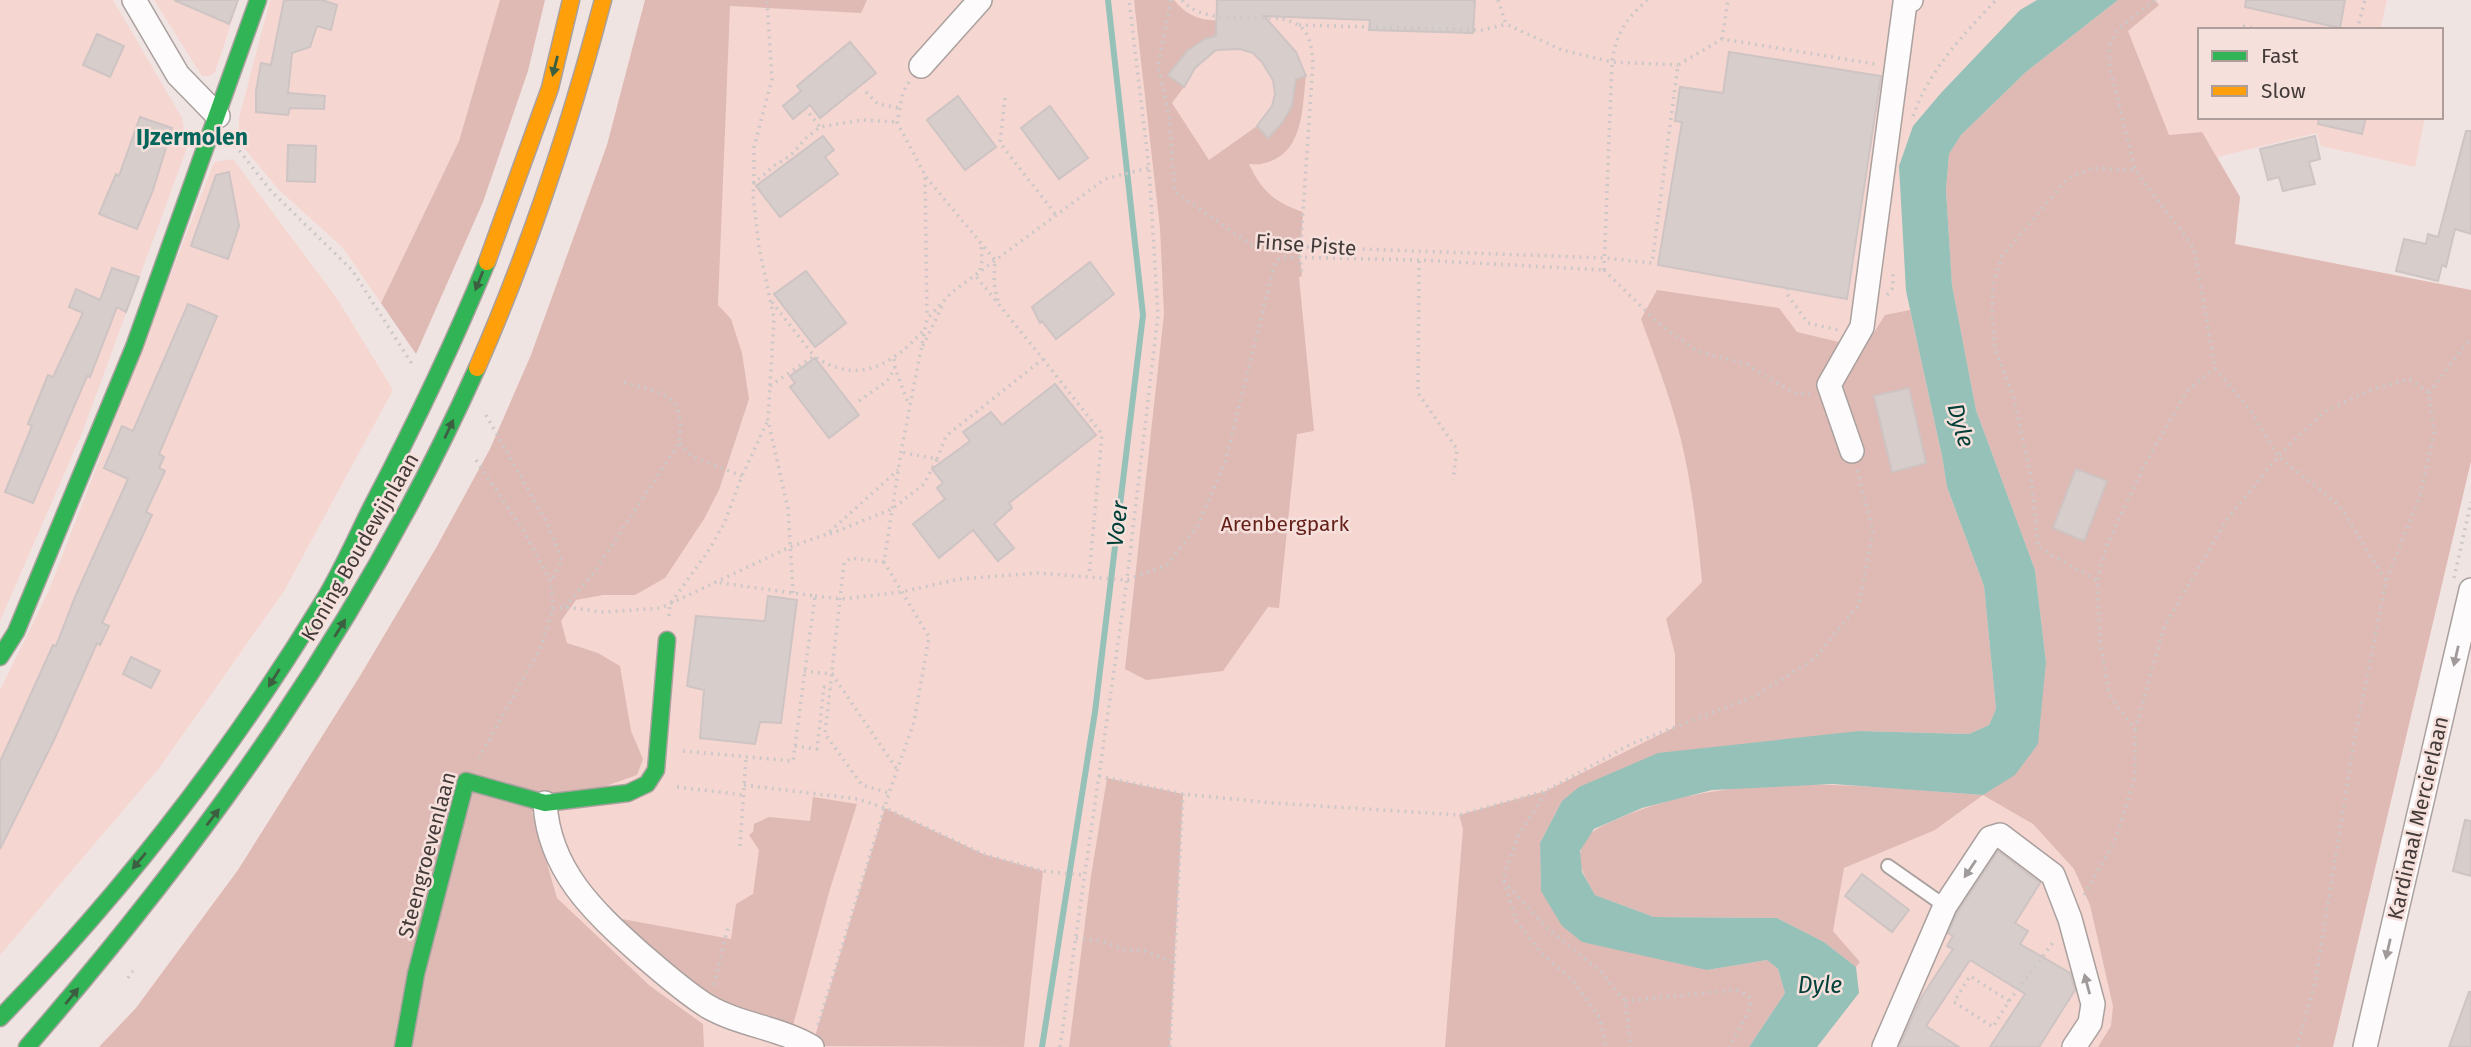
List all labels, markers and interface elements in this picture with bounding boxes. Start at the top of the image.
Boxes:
legend [2198,28,2443,119]
text: Fast [2261,43,2299,69]
one-way arrow [549,55,560,77]
text: Slow [2261,78,2306,104]
district label: IJzermolen [136,123,248,151]
street label: Finse Piste [1255,228,1357,262]
one-way arrow [473,270,484,291]
water label: Dyle [1941,400,1981,450]
one-way arrow [443,419,455,439]
street label: Koning Boudewijnlaan [296,448,424,646]
water label: Voer [1100,498,1134,549]
park label: Arenbergpark [1221,511,1349,537]
one-way arrow [333,619,346,638]
one-way arrow [2450,645,2461,667]
one-way arrow [268,669,281,688]
street label: Kardinaal Mercierlaan [2382,714,2454,922]
street label: Steengroevenlaan [392,769,462,941]
one-way arrow [205,808,219,826]
one-way arrow [131,852,147,870]
one-way arrow [1963,860,1977,878]
one-way arrow [2382,938,2393,960]
water label: Dyle [1798,971,1842,999]
one-way arrow [2082,973,2092,994]
one-way arrow [64,987,79,1004]

